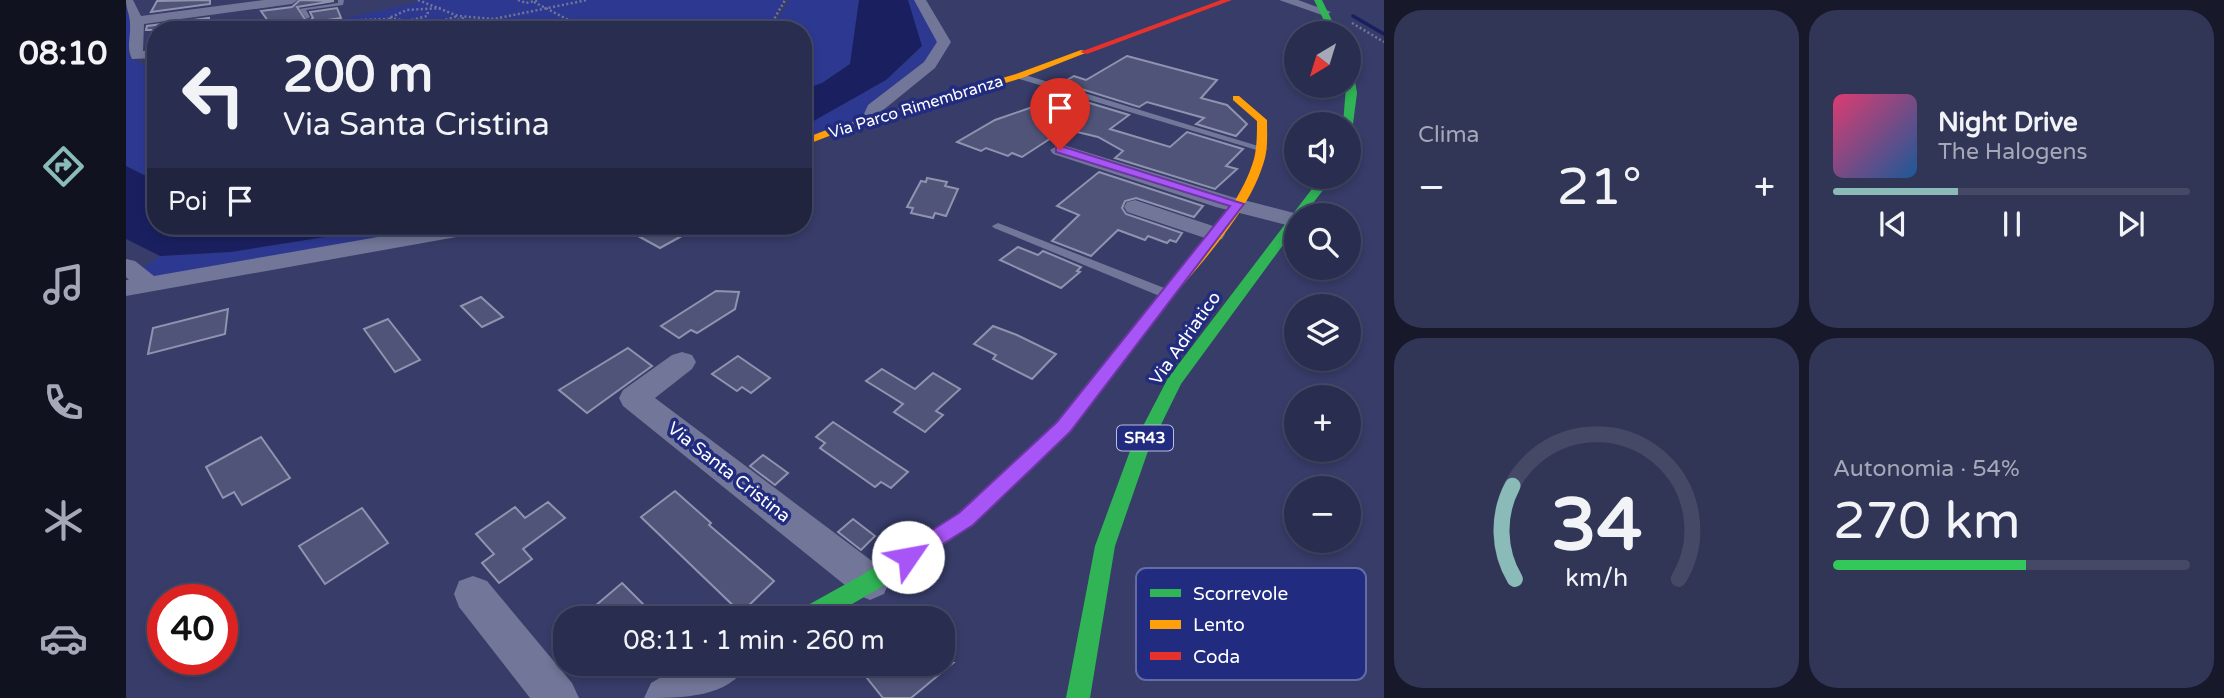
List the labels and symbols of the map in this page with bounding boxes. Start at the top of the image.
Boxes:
north arrow [1284,21,1362,98]
street label: Via Parco Rimembranza [826,71,1006,143]
pin [1030,78,1090,150]
street label: Via Adriatico [1145,287,1225,389]
street label: Via Santa Cristina [663,417,795,527]
road number: SR43 [1117,426,1173,450]
position arrow [871,520,945,594]
legend [1136,568,1366,680]
text: Scorrevole [1193,583,1288,605]
speed limit sign: 40 [147,584,238,675]
text: Lento [1193,614,1245,636]
text: Coda [1193,646,1240,668]

